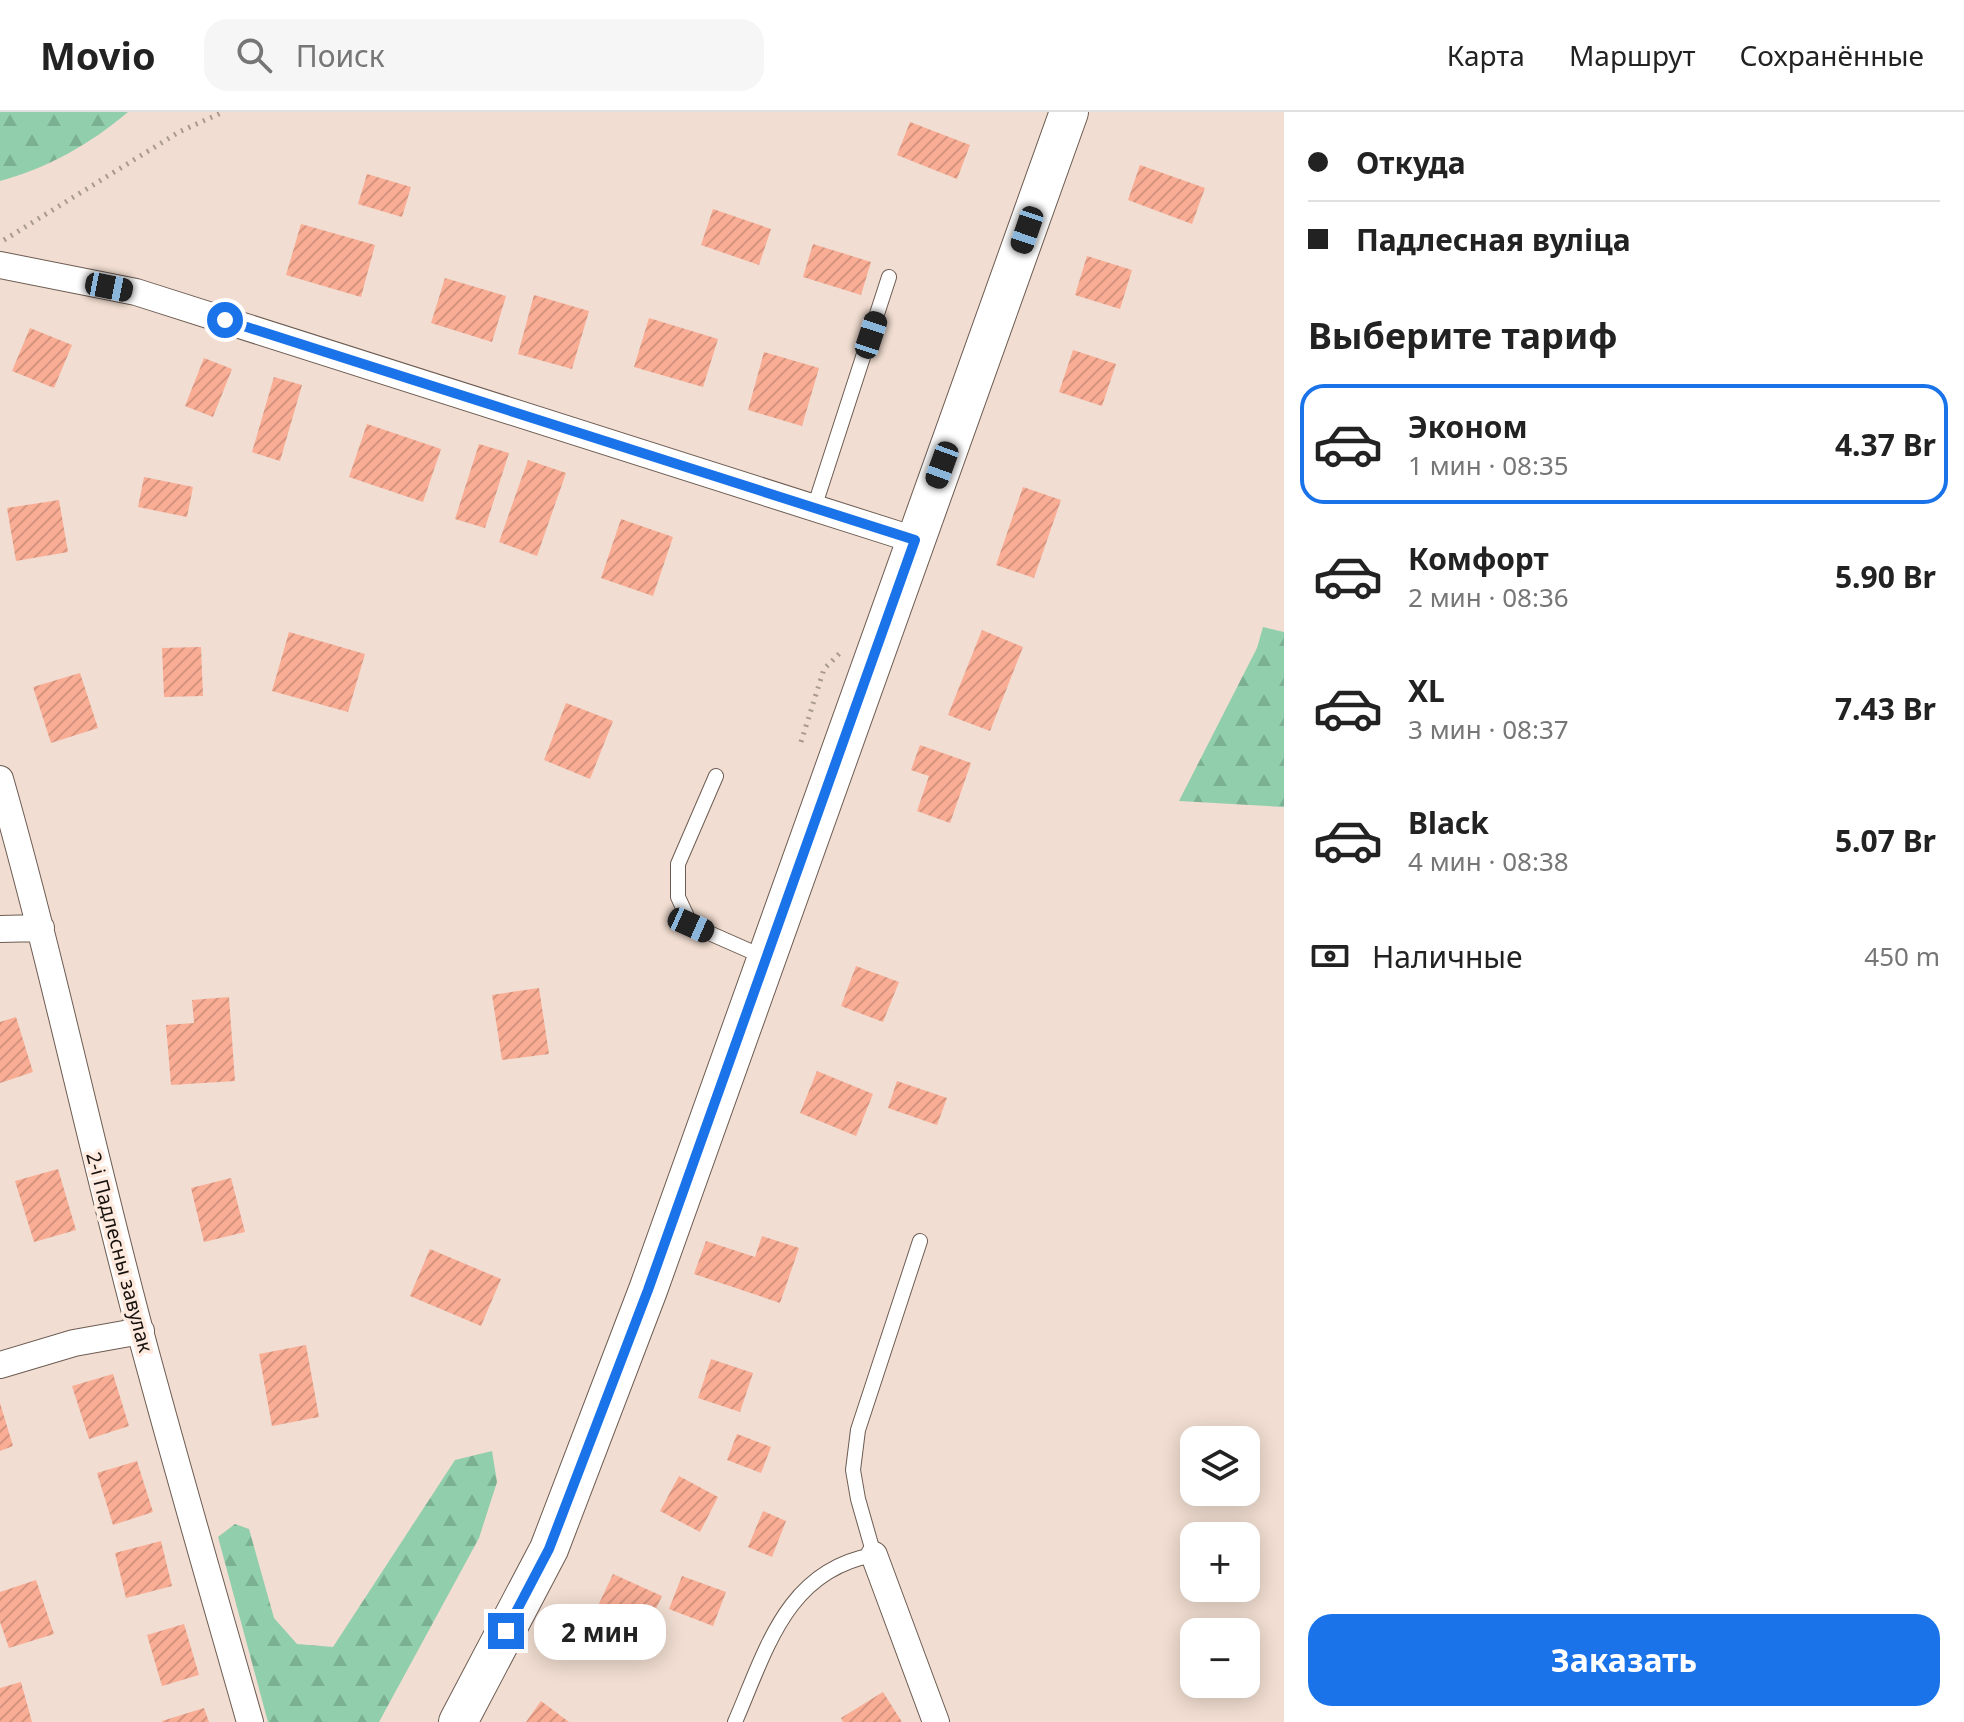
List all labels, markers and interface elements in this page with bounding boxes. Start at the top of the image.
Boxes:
search box [204,19,764,91]
text: Movio [40,29,156,81]
icon: search [232,33,276,77]
text: Поиск [296,35,385,76]
text: Карта [1447,36,1525,74]
text: Маршрут [1569,36,1695,74]
text: Сохранённые [1739,36,1924,74]
text: Откуда [1356,142,1466,183]
car [1008,203,1046,257]
text: Падлесная вуліца [1356,219,1631,260]
car [83,271,135,303]
route start [207,302,243,338]
car [852,308,890,362]
text: Выберите тариф [1308,311,1617,360]
text: Эконом [1408,406,1528,447]
icon: car [1312,408,1384,480]
text: 4.37 Br [1835,424,1936,465]
car [923,438,961,492]
text: 1 мин · 08:35 [1408,447,1569,483]
text: Комфорт [1408,538,1549,579]
icon: car [1312,540,1384,612]
text: 5.90 Br [1835,556,1936,597]
text: 2 мин · 08:36 [1408,579,1569,615]
text: XL [1408,670,1445,711]
icon: car [1312,672,1384,744]
text: 7.43 Br [1835,688,1936,729]
text: 3 мин · 08:37 [1408,711,1569,747]
text: Black [1408,802,1489,843]
icon: car [1312,804,1384,876]
text: 5.07 Br [1835,820,1936,861]
text: 4 мин · 08:38 [1408,843,1569,879]
car [664,904,718,946]
icon: cash [1308,934,1352,978]
text: Наличные [1372,936,1523,977]
text: 450 m [1864,938,1940,974]
street label: 2-і Падлесны завулак [80,1149,160,1356]
map controls [1180,1426,1260,1698]
button: layers [1180,1426,1260,1506]
button: + [1180,1522,1260,1602]
callout: 2 мин [534,1603,666,1659]
route end [488,1613,524,1649]
text: 2 мин [561,1614,639,1650]
button: Заказать [1308,1614,1940,1706]
button: − [1180,1618,1260,1698]

